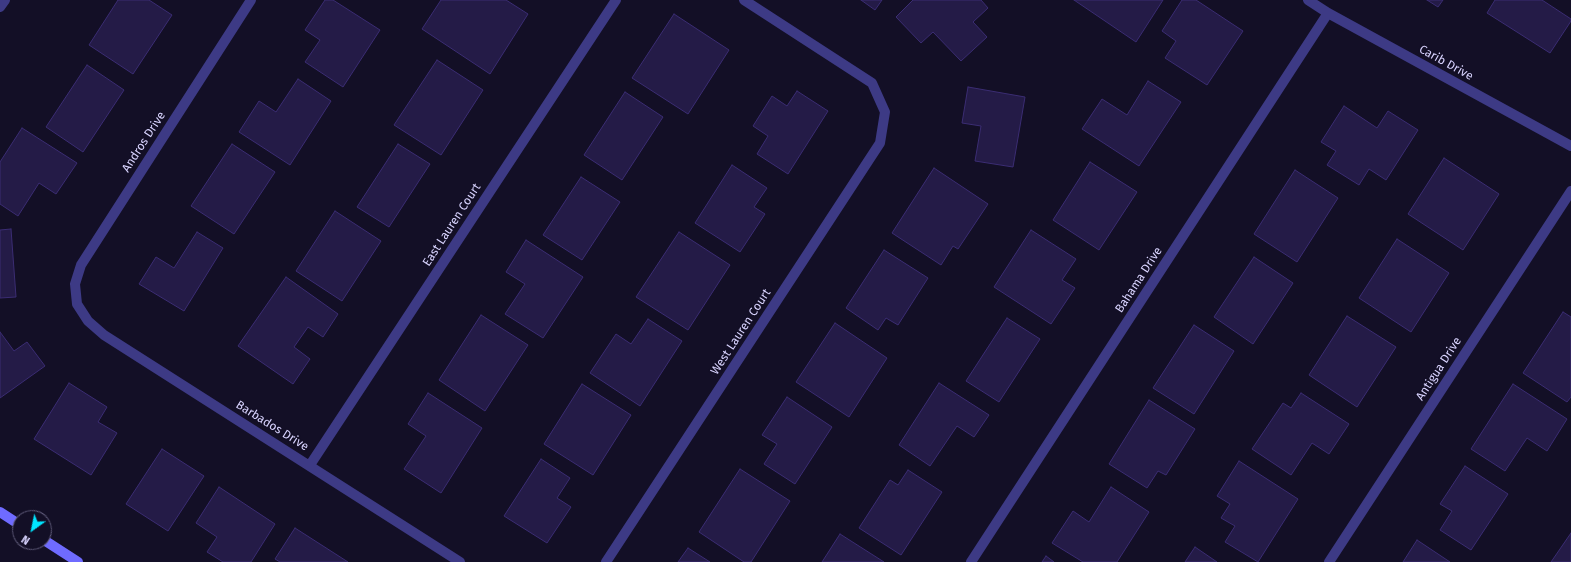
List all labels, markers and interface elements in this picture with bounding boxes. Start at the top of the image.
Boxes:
street label: Carib Drive [1416,42,1476,84]
street label: Andros Drive [119,109,169,175]
street label: East Lauren Court [420,181,484,269]
street label: Bahama Drive [1112,244,1166,316]
street label: West Lauren Court [708,286,774,378]
street label: Antigua Drive [1413,335,1465,403]
street label: Barbados Drive [233,398,311,454]
north arrow [12,510,52,550]
text: N [19,532,32,547]

